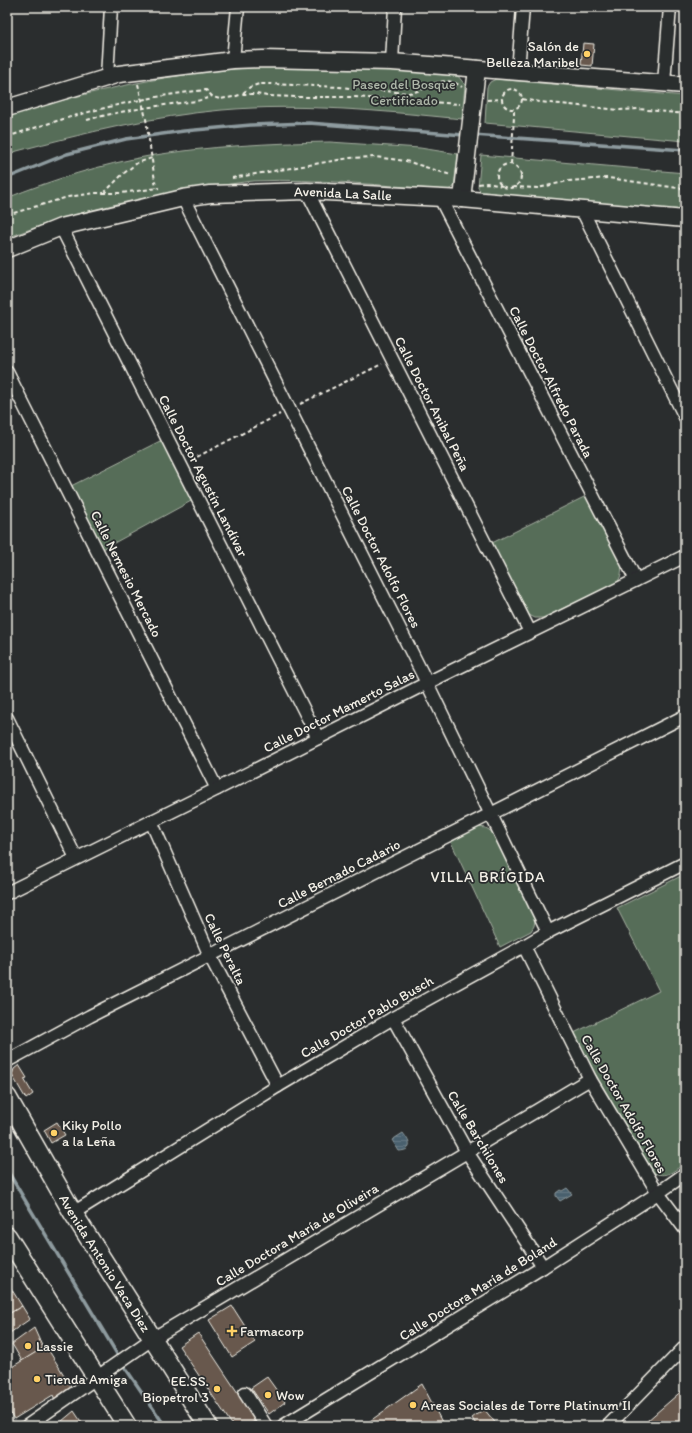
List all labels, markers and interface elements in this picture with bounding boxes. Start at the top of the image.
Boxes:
place label: Salón de Belleza Maribel [486,38,579,71]
marker: Salón de Belleza Maribel [582,49,592,59]
park label: Paseo del Bosque Certificado [352,76,456,109]
street label: Avenida La Salle [294,182,393,204]
street label: Calle Doctor Alfredo Parada [505,303,597,461]
street label: Calle Doctor Anibal Peña [391,334,473,474]
street label: Calle Doctor Agustín Landívar [155,392,252,560]
street label: Calle Doctor Adolfo Flores [338,483,424,631]
street label: Calle Nemesio Mercado [87,508,165,640]
street label: Calle Doctor Mamerto Salas [261,665,417,757]
street label: Calle Bernado Cadario [275,836,403,912]
district label: VILLA BRÍGIDA [430,868,546,886]
street label: Calle Peralta [200,910,250,988]
street label: Calle Doctor Pablo Busch [297,972,437,1062]
street label: Calle Doctor Adolfo Flores [577,1032,671,1176]
street label: Calle Barchilones [444,1088,512,1186]
place label: Kiky Pollo a la Leña [62,1117,122,1150]
marker: Kiky Pollo a la Leña [49,1128,59,1138]
street label: Calle Doctora María de Oliveira [213,1179,382,1290]
street label: Avenida Antonio Vaca Diez [56,1191,155,1336]
street label: Calle Doctora María de Boland [396,1233,560,1345]
place label: Farmacorp [240,1323,304,1340]
marker: Farmacorp [227,1326,237,1336]
place label: Lassie [36,1338,73,1355]
marker: Lassie [23,1341,33,1351]
place label: Tienda Amiga [45,1371,127,1388]
place label: EE.SS. Biopetrol 3 [142,1373,209,1406]
marker: Tienda Amiga [32,1374,42,1384]
marker: EE.SS. Biopetrol 3 [212,1384,222,1394]
place label: Wow [276,1387,305,1404]
marker: Wow [263,1390,273,1400]
place label: Areas Sociales de Torre Platinum II [421,1397,631,1414]
marker: Areas Sociales de Torre Platinum II [408,1400,418,1410]

